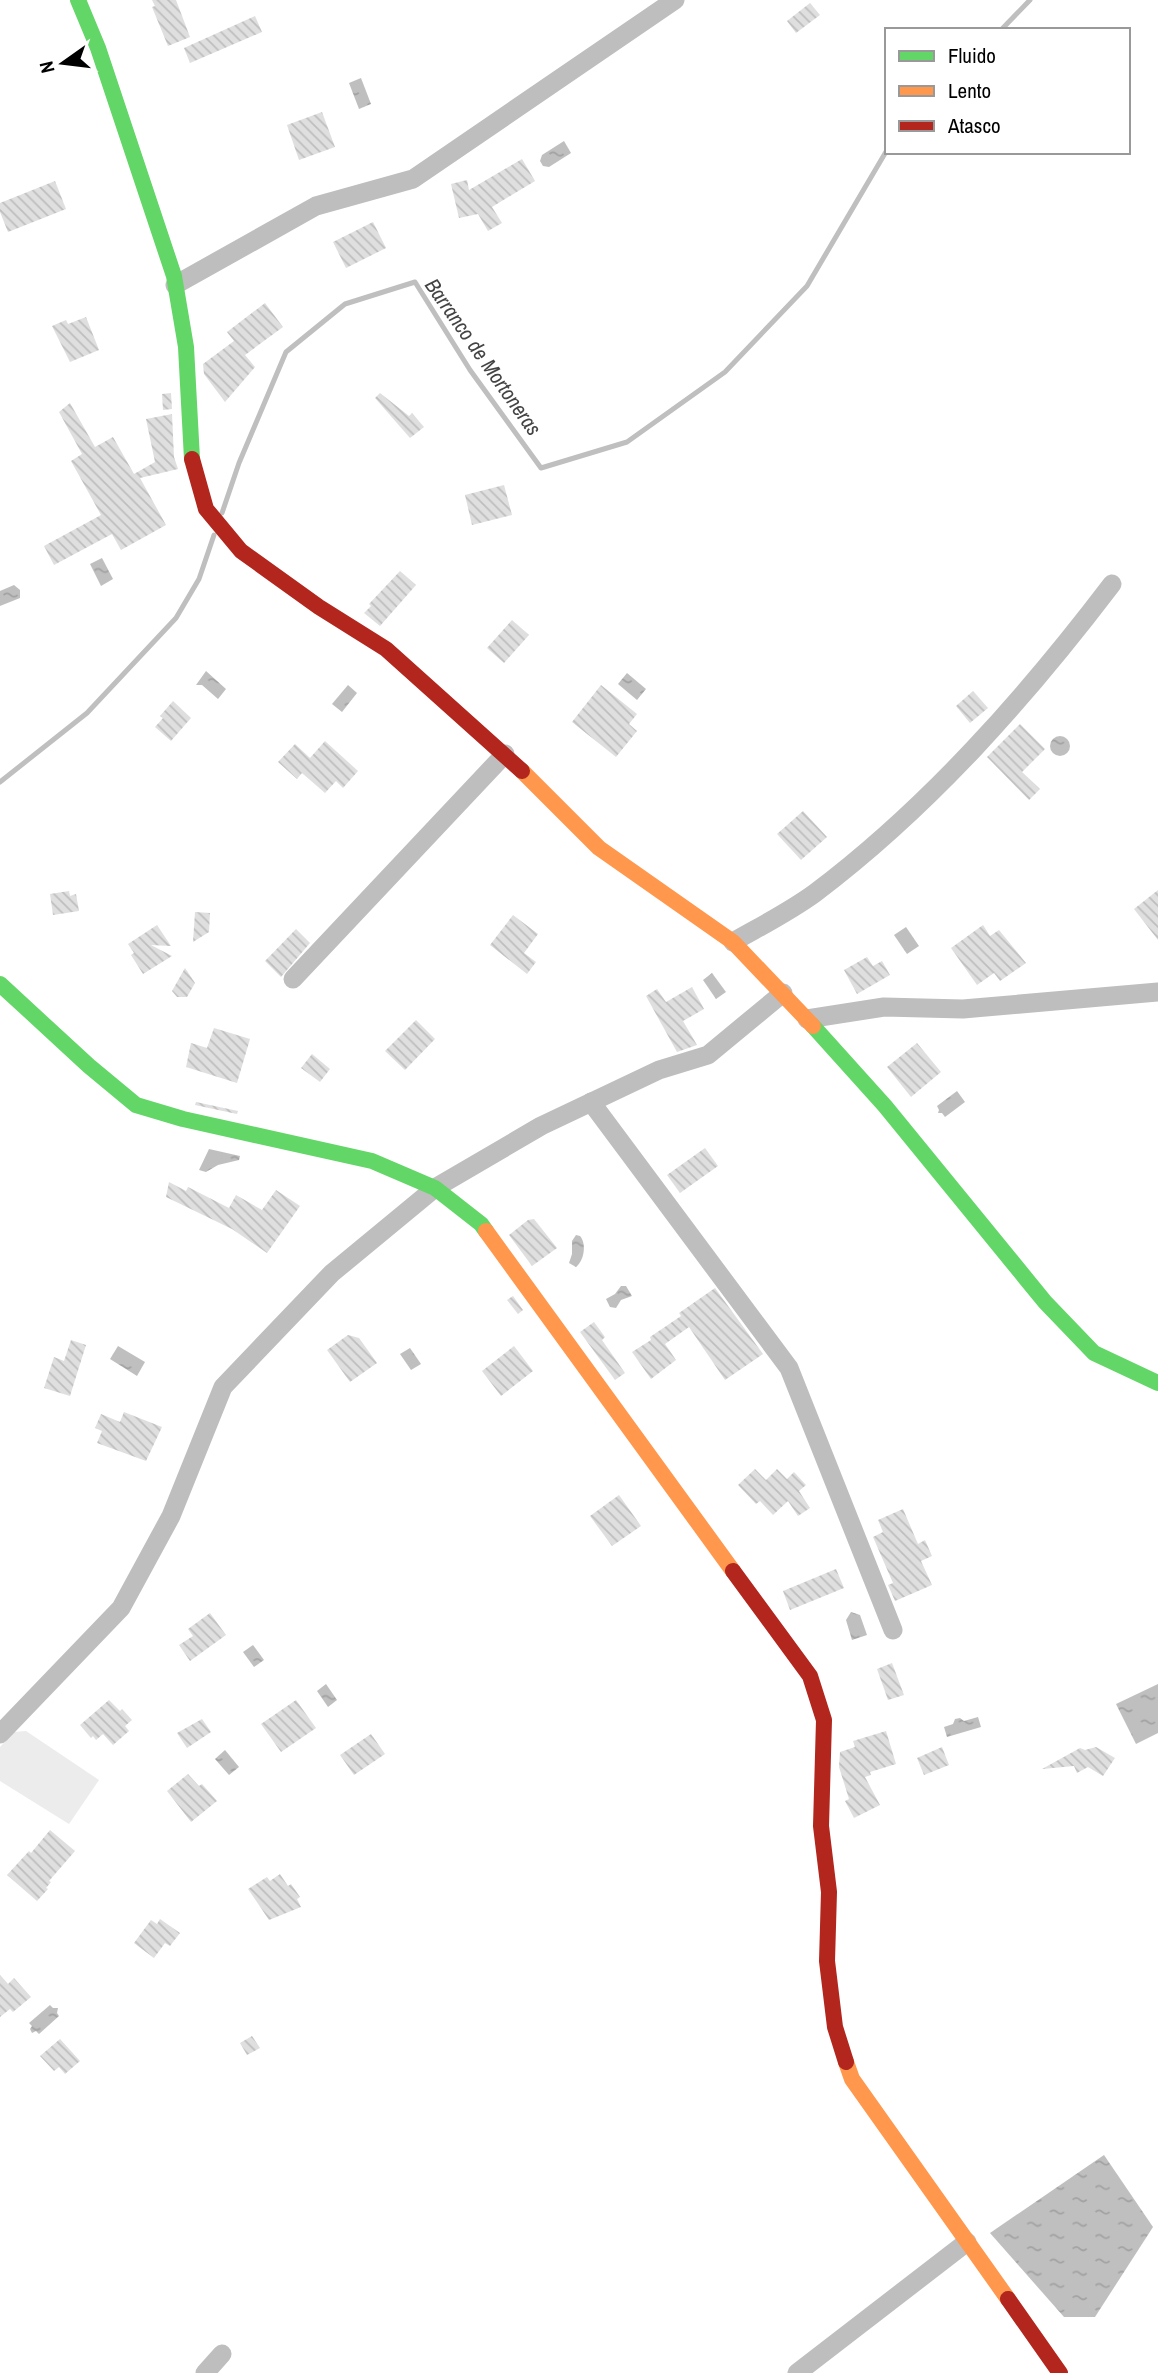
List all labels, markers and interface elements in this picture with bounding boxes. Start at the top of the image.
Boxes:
north arrow [28,28,98,98]
legend [885,28,1130,154]
text: Fluido [948,41,996,70]
text: N [33,59,60,76]
text: Lento [948,76,991,105]
text: Atasco [947,111,1001,140]
water label: Barranco de Mortoneras [418,272,549,441]

